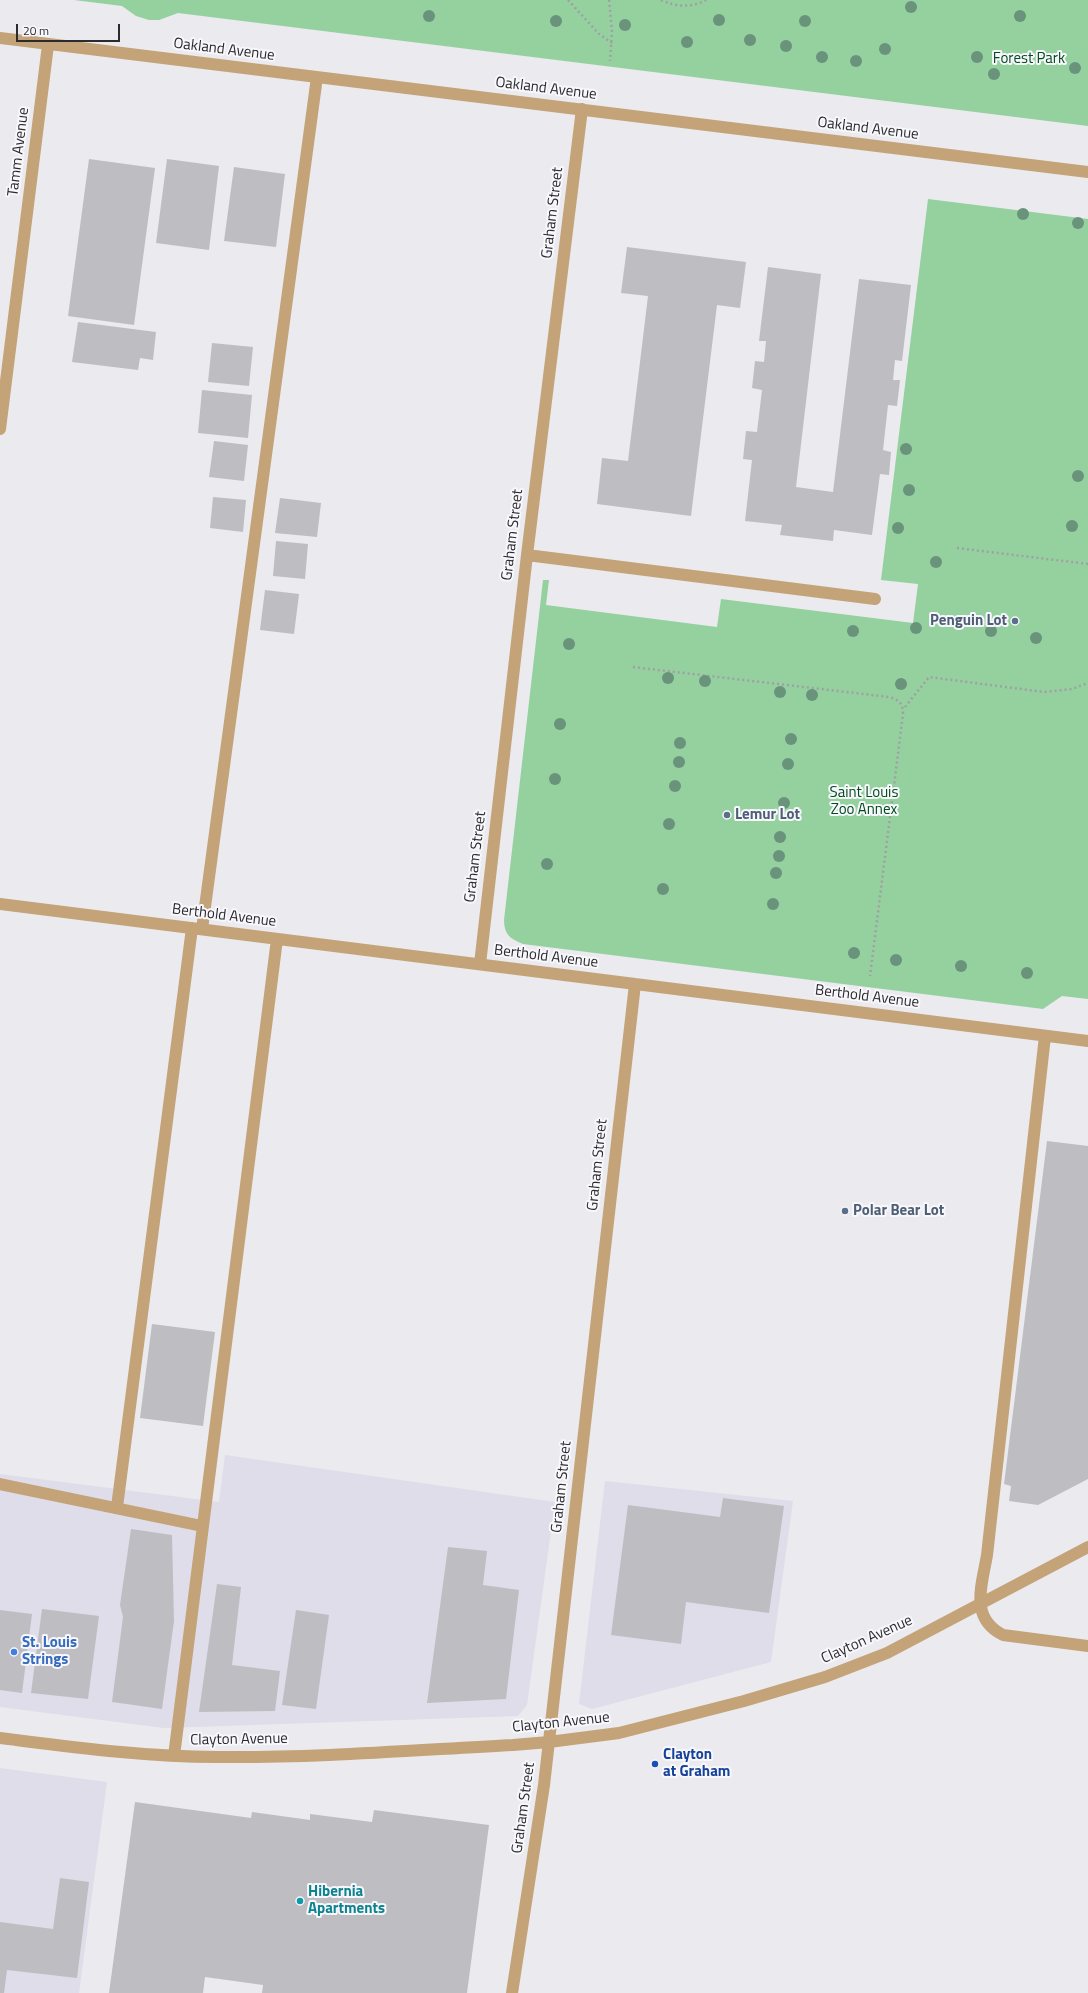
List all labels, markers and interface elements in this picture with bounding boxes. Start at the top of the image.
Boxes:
scale bar [18,16,122,42]
text: 20 m [23,21,49,40]
street label: Oakland Avenue [172,35,276,65]
park label: Forest Park [993,50,1065,68]
street label: Oakland Avenue [494,74,598,104]
street label: Tamm Avenue [5,107,33,197]
street label: Oakland Avenue [816,114,920,144]
street label: Graham Street [538,166,568,260]
street label: Graham Street [498,488,528,582]
place label: Penguin Lot [930,612,1007,630]
marker: Penguin Lot [1010,616,1020,626]
park label: Saint Louis Zoo Annex [830,784,898,819]
place label: Lemur Lot [735,806,800,824]
street label: Graham Street [461,810,491,904]
marker: Lemur Lot [722,810,732,820]
street label: Berthold Avenue [171,901,277,931]
street label: Berthold Avenue [493,942,599,972]
street label: Berthold Avenue [814,982,920,1012]
street label: Graham Street [584,1118,612,1212]
place label: Polar Bear Lot [853,1202,944,1220]
marker: Polar Bear Lot [840,1206,850,1216]
street label: Graham Street [548,1440,576,1534]
street label: Clayton Avenue [819,1612,915,1668]
place label: St. Louis Strings [22,1634,77,1669]
marker: St. Louis Strings [9,1647,19,1657]
street label: Clayton Avenue [511,1709,611,1737]
street label: Clayton Avenue [190,1730,288,1750]
place label: Clayton at Graham [663,1746,730,1781]
marker: Clayton at Graham [650,1759,660,1769]
street label: Graham Street [509,1761,539,1855]
place label: Hibernia Apartments [308,1883,385,1918]
marker: Hibernia Apartments [295,1896,305,1906]

